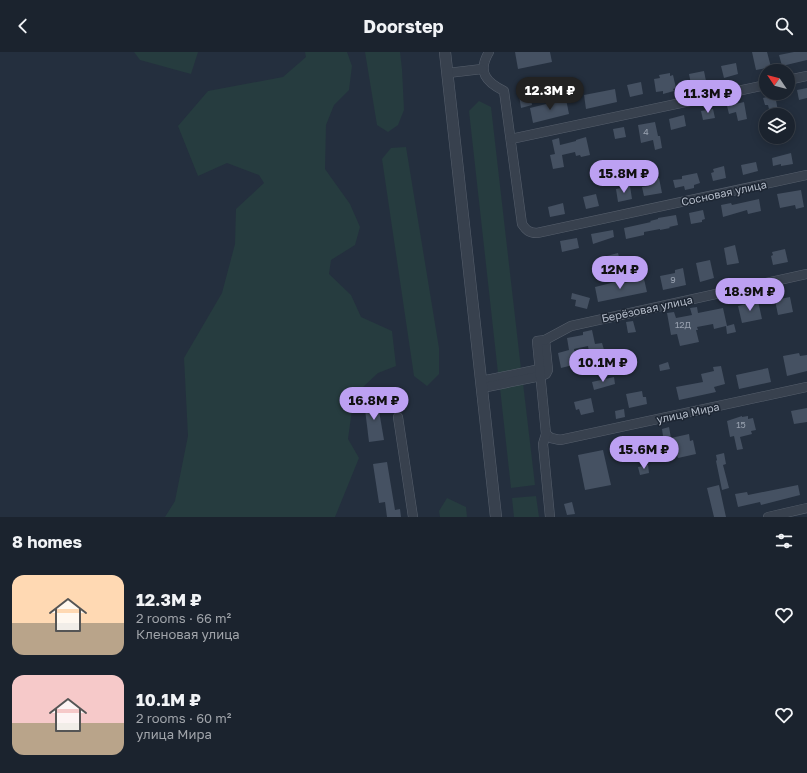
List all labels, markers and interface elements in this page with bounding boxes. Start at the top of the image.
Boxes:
icon: back [12,15,34,37]
text: Doorstep [363,15,444,37]
icon: search [773,15,795,37]
north arrow [759,64,795,100]
map controls [759,64,795,144]
pin: 12.3M ₽ [513,77,587,111]
pin: 11.3M ₽ [671,80,745,114]
text: 12.3M ₽ [525,82,575,98]
text: 11.3M ₽ [683,85,733,101]
button: layers [759,108,795,144]
house number: 4 [643,126,649,137]
pin: 15.8M ₽ [587,160,661,194]
text: 15.8M ₽ [599,165,649,181]
street label: Сосновая улица [680,177,768,208]
pin: 12M ₽ [592,256,648,290]
text: 12M ₽ [601,261,639,277]
house number: 9 [670,274,676,285]
pin: 18.9M ₽ [713,278,787,312]
text: 18.9M ₽ [724,283,776,299]
street label: Берёзовая улица [600,292,694,325]
house number: 12Д [675,319,692,330]
pin: 10.1M ₽ [566,349,640,383]
text: 10.1M ₽ [578,354,628,370]
pin: 16.8M ₽ [337,387,411,421]
text: 16.8M ₽ [348,392,400,408]
street label: улица Мира [655,399,721,426]
house number: 15 [736,419,746,430]
pin: 15.6M ₽ [607,436,681,470]
text: 15.6M ₽ [619,441,669,457]
icon: filters [773,530,795,552]
text: 8 homes [12,531,82,552]
text: 12.3M ₽ [136,589,202,610]
icon: home [44,591,92,639]
icon: heart [773,604,795,626]
text: 2 rooms · 66 m² [136,610,231,626]
text: Кленовая улица [136,626,240,642]
text: 10.1M ₽ [136,689,201,710]
icon: home [44,691,92,739]
icon: heart [773,704,795,726]
text: 2 rooms · 60 m² [136,710,232,726]
text: улица Мира [136,726,212,742]

